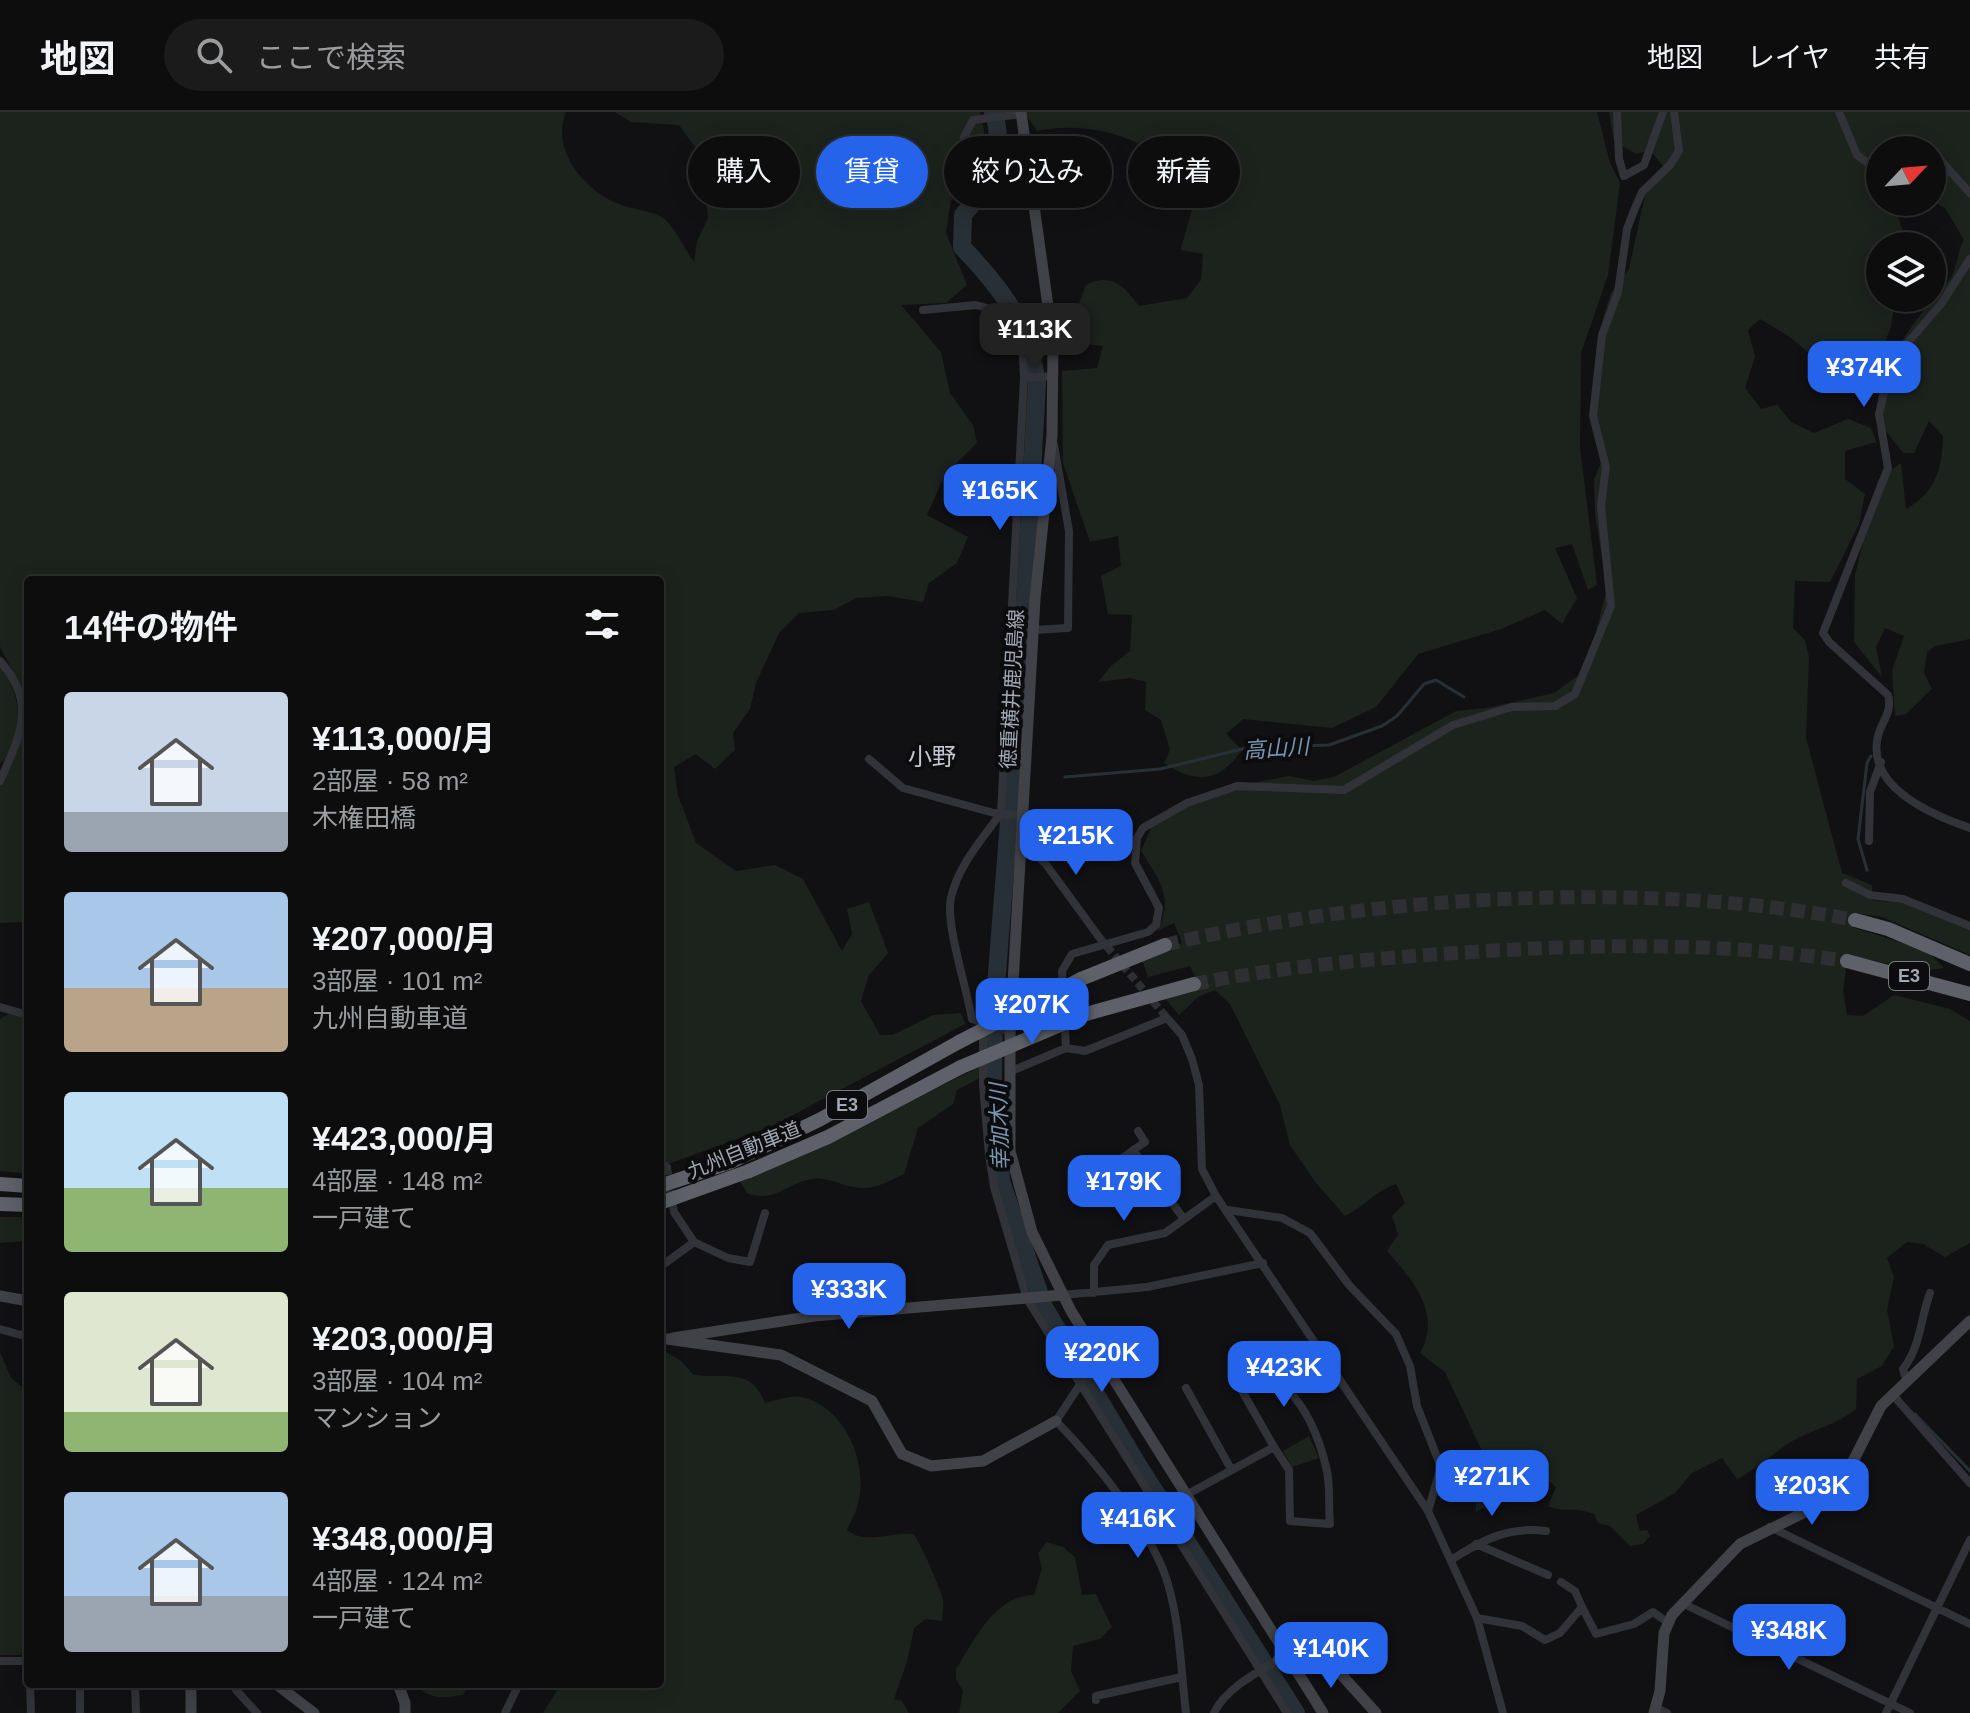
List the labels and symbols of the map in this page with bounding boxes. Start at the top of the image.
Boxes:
north arrow [1866,136,1946,216]
pin: ¥113K [979,303,1091,371]
pin: ¥374K [1808,341,1920,409]
pin: ¥165K [944,464,1056,532]
street label: 徳重横井鹿児島線 [997,609,1027,769]
water label: 高山川 [1242,734,1312,763]
district label: 小野 [908,743,956,770]
pin: ¥215K [1020,809,1132,877]
road number: E3 [1889,962,1929,990]
pin: ¥207K [976,978,1088,1046]
water label: 幸加木川 [985,1081,1014,1171]
road number: E3 [827,1091,867,1119]
street label: 九州自動車道 [684,1117,804,1183]
pin: ¥179K [1068,1155,1180,1223]
pin: ¥333K [793,1263,905,1331]
pin: ¥220K [1046,1326,1158,1394]
pin: ¥423K [1228,1341,1340,1409]
pin: ¥271K [1436,1450,1548,1518]
pin: ¥203K [1756,1459,1868,1527]
pin: ¥416K [1082,1492,1194,1560]
pin: ¥348K [1733,1604,1845,1672]
pin: ¥140K [1275,1622,1387,1690]

